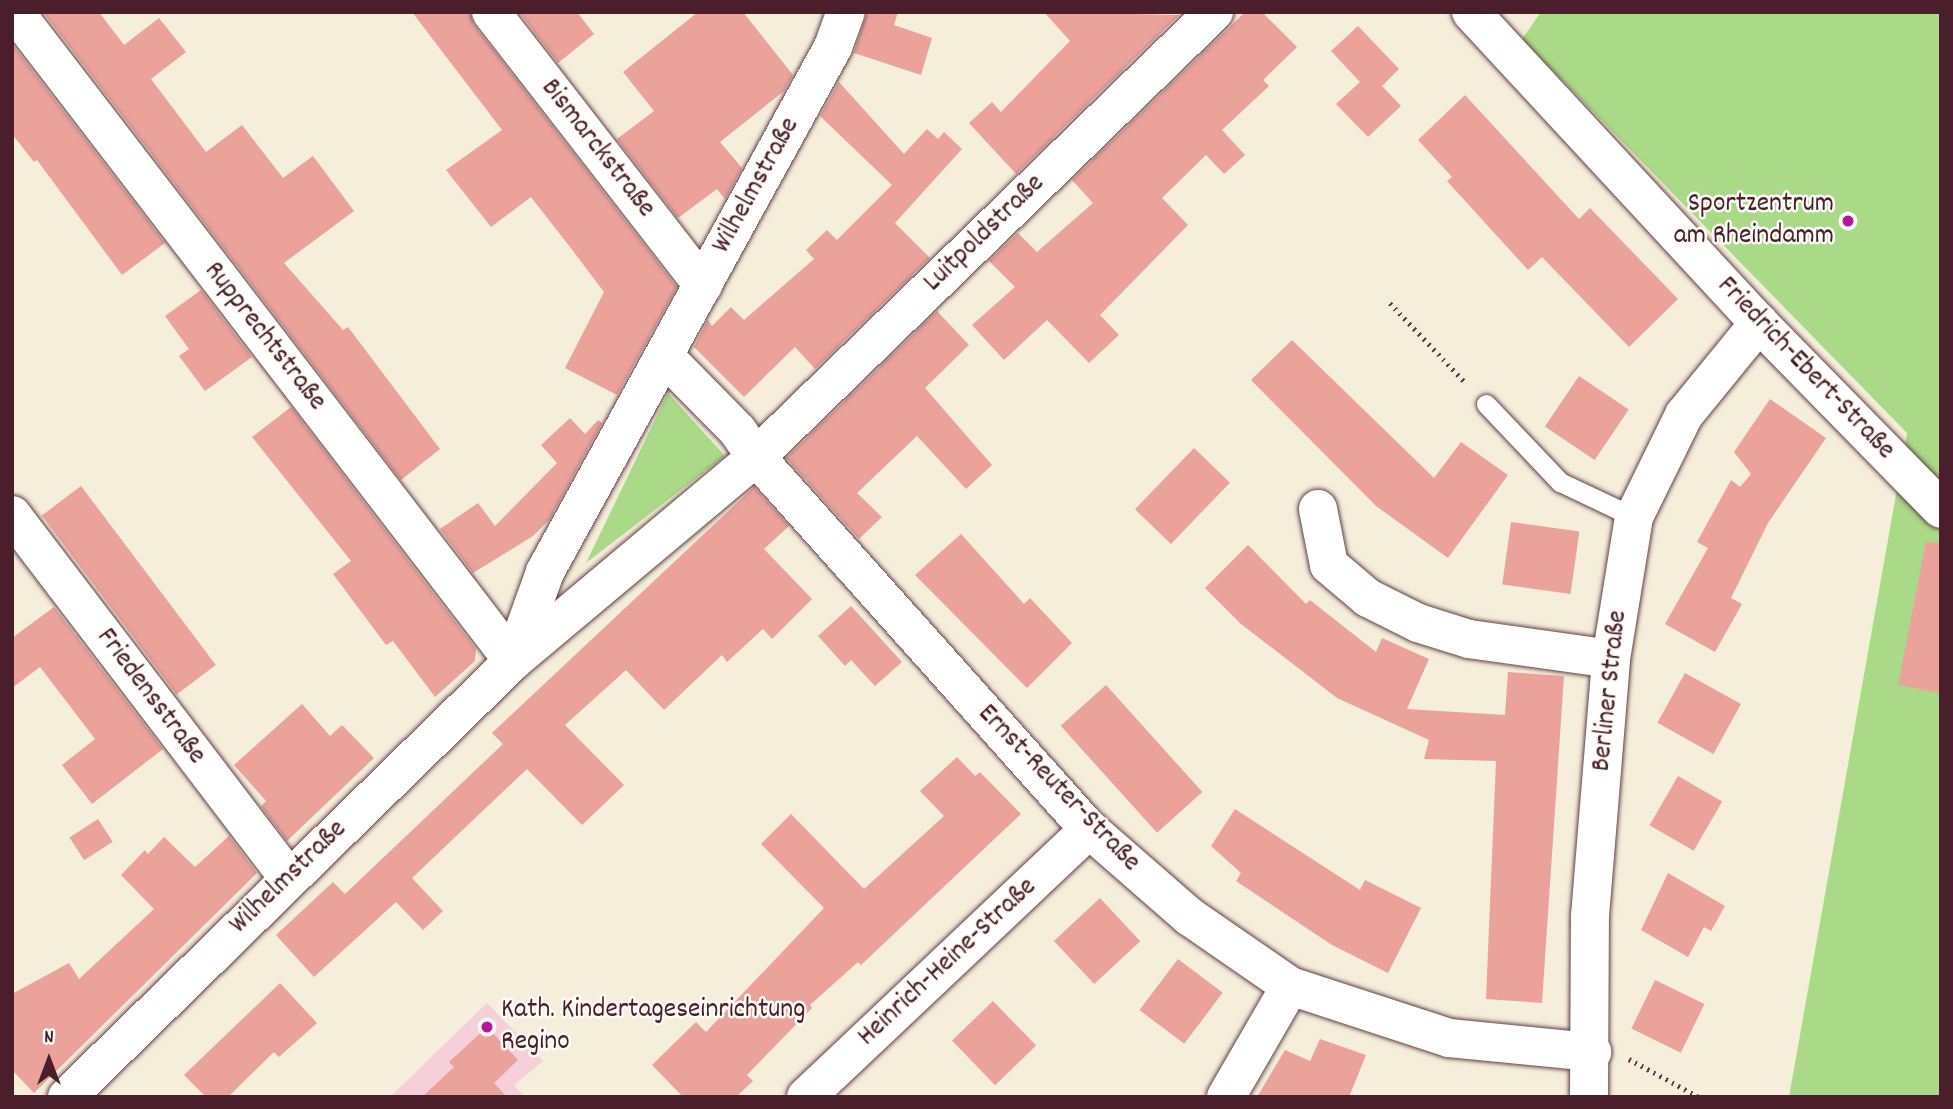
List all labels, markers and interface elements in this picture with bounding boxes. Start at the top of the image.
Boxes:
street label: Bismarckstraße [532,73,662,225]
street label: Wilhelmstraße [706,112,808,260]
street label: Luitpoldstraße [917,168,1053,300]
place label: Sportzentrum am Rheindamm [1674,188,1834,254]
marker: Sportzentrum am Rheindamm [1840,213,1856,229]
street label: Rupprechtstraße [195,256,333,418]
street label: Friedrich-Ebert-Straße [1709,270,1901,468]
street label: Berliner Straße [1586,609,1636,773]
street label: Friedensstraße [88,622,212,772]
street label: Ernst-Reuter-Straße [969,698,1147,880]
street label: Wilhelmstraße [223,814,355,942]
street label: Heinrich-Heine-Straße [852,871,1044,1055]
place label: Kath. Kindertageseinrichtung Regino [501,994,806,1060]
marker: Kath. Kindertageseinrichtung Regino [479,1019,495,1035]
north arrow [14,1025,84,1095]
text: N [44,1025,54,1052]

